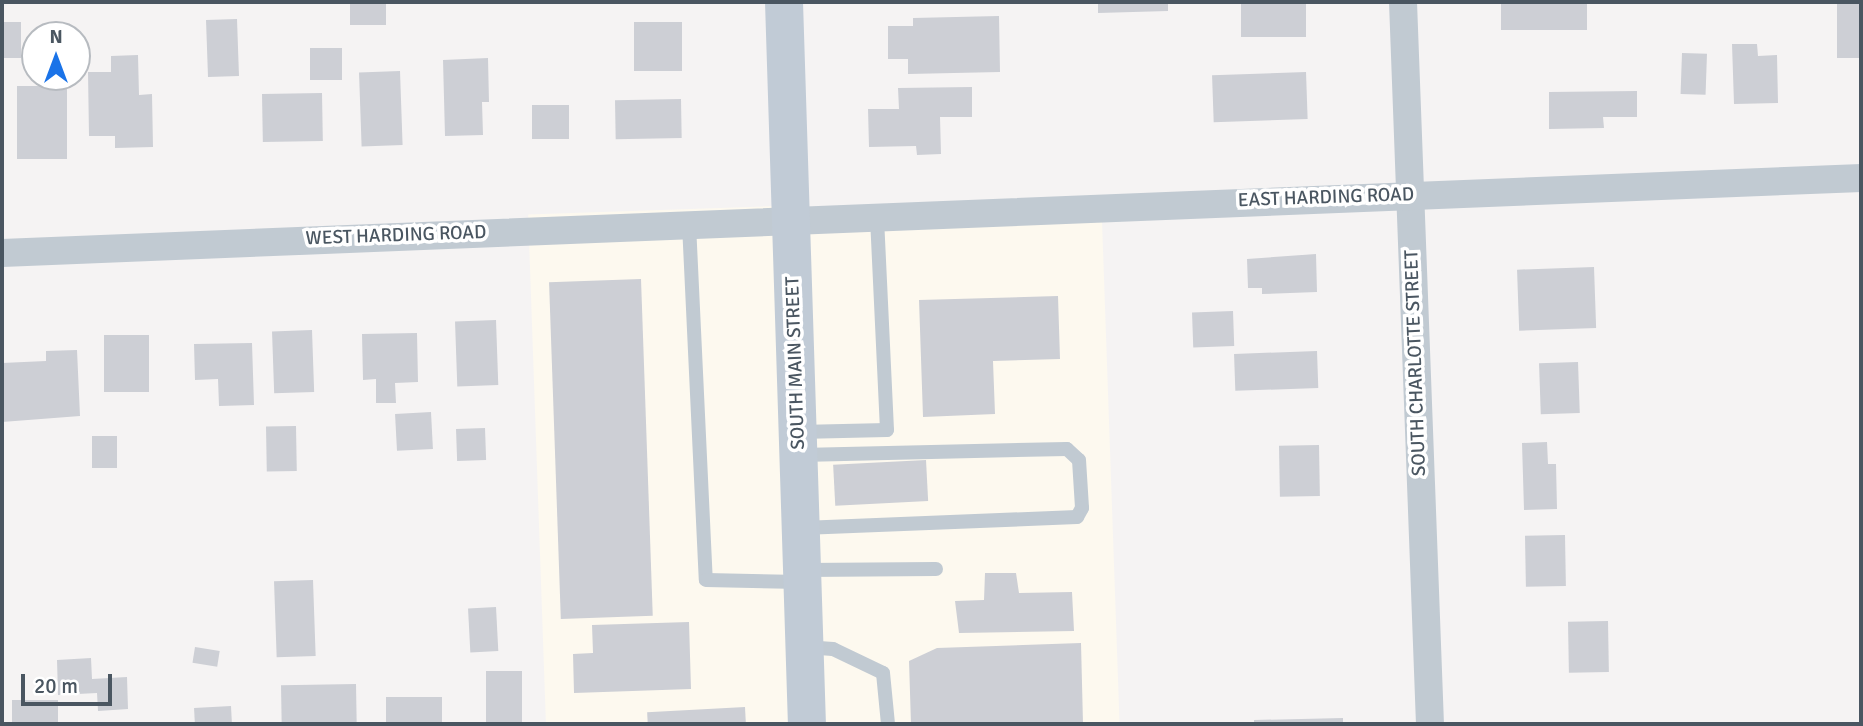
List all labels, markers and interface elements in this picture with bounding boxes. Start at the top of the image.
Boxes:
north arrow [21,21,91,91]
text: N [49,25,63,49]
street label: EAST HARDING ROAD [1238,184,1414,212]
street label: WEST HARDING ROAD [305,221,487,251]
street label: SOUTH CHARLOTTE STREET [1401,249,1431,477]
street label: SOUTH MAIN STREET [782,276,810,450]
scale bar [24,660,116,704]
text: 20 m [34,673,78,699]

